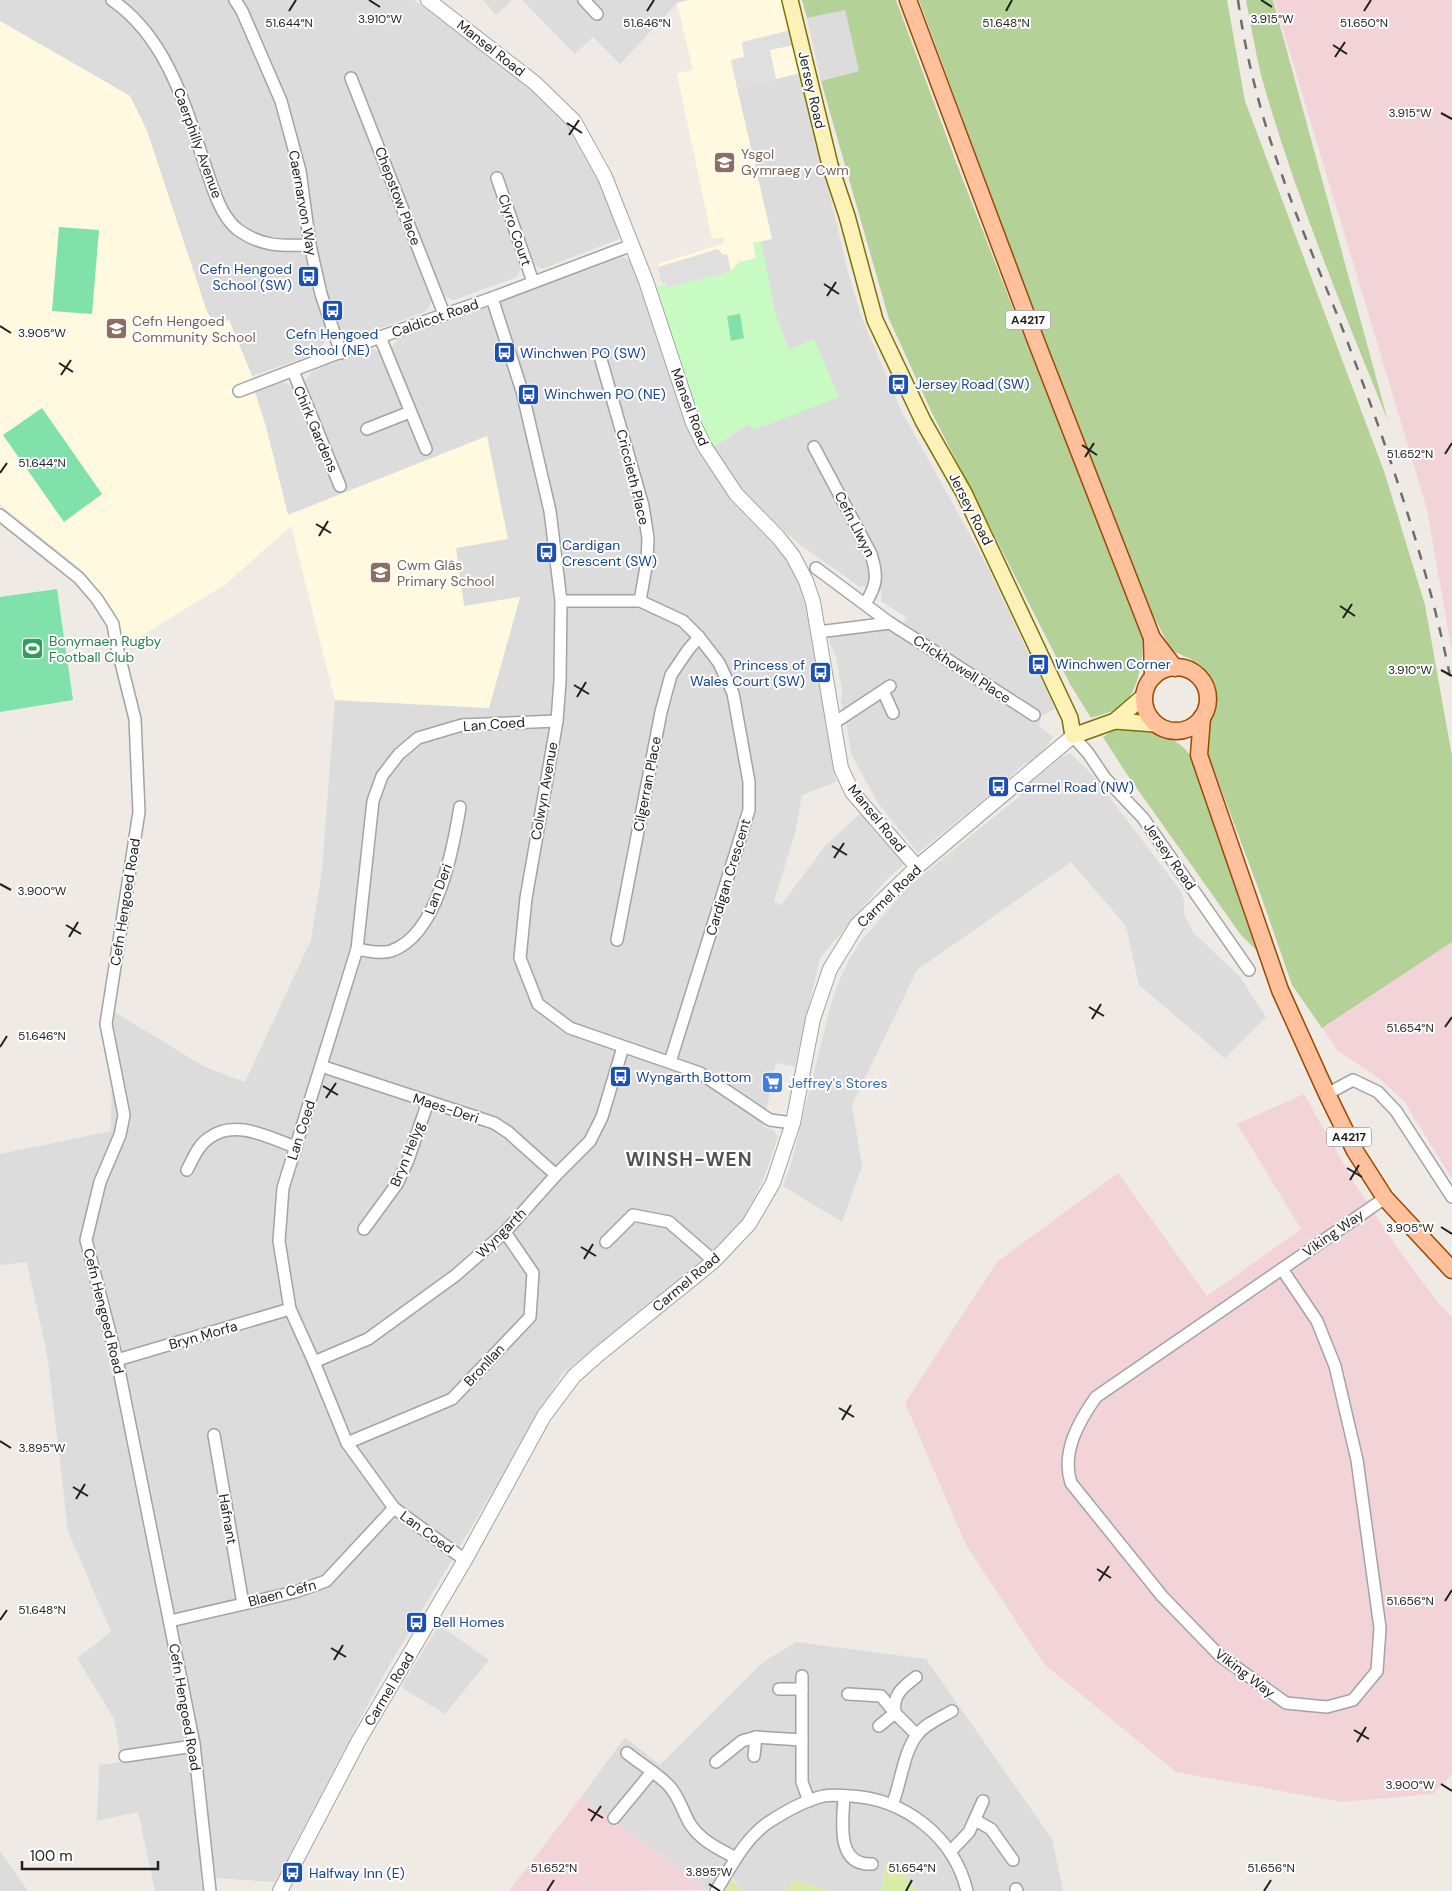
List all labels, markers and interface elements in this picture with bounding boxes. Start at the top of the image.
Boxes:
text: 3.910°W [358,11,402,27]
text: 3.915°W [1250,11,1294,27]
text: 51.644°N [265,15,313,31]
text: 51.646°N [623,15,671,31]
text: 51.648°N [982,15,1030,31]
text: 51.650°N [1340,15,1388,31]
street label: Mansel Road [453,16,529,80]
street label: Jersey Road [794,50,830,130]
street label: Caerphilly Avenue [170,85,226,201]
text: 3.915°W [1388,105,1432,121]
street label: Chepstow Place [371,144,425,248]
place label: Ysgol Gymraeg y Cwm [741,145,849,179]
street label: Caernarvon Way [285,149,321,257]
school or university icon: Ysgol Gymraeg y Cwm [713,150,737,174]
street label: Clyro Court [494,192,536,268]
place label: Cefn Hengoed School (SW) [199,260,292,294]
bus stop icon: Cefn Hengoed School (SW) [296,265,320,289]
street label: Caldicot Road [389,295,481,341]
bus stop icon: Cefn Hengoed School (NE) [320,299,344,323]
road number: A4217 [1006,310,1050,330]
place label: Cefn Hengoed Community School [132,312,256,346]
school or university icon: Cefn Hengoed Community School [104,317,128,341]
text: 3.905°W [18,325,66,341]
place label: Cefn Hengoed School (NE) [286,325,378,359]
bus stop icon: Winchwen PO (SW) [492,341,516,365]
place label: Winchwen PO (SW) [520,344,646,362]
street label: Mansel Road [667,366,713,448]
bus stop icon: Jersey Road (SW) [887,372,911,396]
place label: Jersey Road (SW) [915,375,1030,393]
bus stop icon: Winchwen PO (NE) [516,382,540,406]
street label: Chirk Gardens [290,383,342,475]
place label: Winchwen PO (NE) [544,385,666,403]
street label: Criccieth Place [612,427,654,527]
text: 51.652°N [1387,446,1433,462]
text: 51.644°N [18,455,66,471]
street label: Jersey Road [945,470,997,548]
street label: Cefn Llwyn [831,488,879,560]
place label: Cardigan Crescent (SW) [562,536,657,570]
bus stop icon: Cardigan Crescent (SW) [534,541,558,565]
place label: Cwm Glâs Primary School [397,556,494,590]
school or university icon: Cwm Glâs Primary School [369,561,393,585]
street label: Crickhowell Place [910,631,1014,707]
place label: Bonymaen Rugby Football Club [49,632,162,666]
sports icon: Bonymaen Rugby Football Club [21,637,45,661]
bus stop icon: Winchwen Corner [1027,652,1051,676]
place label: Winchwen Corner [1055,655,1171,673]
place label: Princess of Wales Court (SW) [690,656,805,690]
bus stop icon: Princess of Wales Court (SW) [809,661,833,685]
text: 3.910°W [1388,662,1432,678]
street label: Lan Coed [463,713,525,735]
street label: Cilgerran Place [629,735,665,833]
street label: Colwyn Avenue [527,741,561,841]
bus stop icon: Carmel Road (NW) [986,775,1010,799]
place label: Carmel Road (NW) [1014,778,1134,796]
street label: Mansel Road [844,781,910,855]
street label: Cardigan Crescent [702,816,754,938]
street label: Jersey Road [1140,819,1200,893]
street label: Cefn Hengoed Road [106,837,144,967]
street label: Lan Deri [420,861,456,917]
street label: Carmel Road [853,861,925,931]
text: 3.900°W [18,883,67,899]
text: 51.654°N [1386,1020,1434,1036]
text: 51.646°N [18,1028,66,1044]
bus stop icon: Wyngarth Bottom [608,1065,632,1089]
place label: Wyngarth Bottom [636,1068,751,1086]
supermarket icon: Jeffrey's Stores [760,1071,784,1095]
place label: Jeffrey's Stores [788,1074,887,1092]
street label: Maes-Deri [411,1089,481,1127]
street label: Lan Coed [283,1098,319,1162]
street label: Bryn Helyg [386,1118,428,1189]
road number: A4217 [1326,1128,1372,1146]
district label: WINSH-WEN [626,1147,752,1172]
street label: Wyngarth [472,1204,530,1262]
street label: Viking Way [1299,1205,1367,1261]
text: 3.905°W [1386,1220,1434,1236]
street label: Cefn Hengoed Road [80,1246,128,1376]
street label: Carmel Road [649,1249,723,1315]
street label: Bryn Morfa [167,1317,239,1353]
street label: Bronllan [460,1340,508,1390]
text: 3.895°W [18,1440,66,1456]
street label: Hafnant [215,1492,241,1546]
street label: Lan Coed [397,1507,457,1557]
street label: Blaen Cefn [246,1575,318,1611]
text: 51.656°N [1386,1593,1434,1609]
text: 51.648°N [18,1602,66,1618]
bus stop icon: Bell Homes [405,1610,429,1634]
place label: Bell Homes [433,1613,505,1631]
street label: Cefn Hengoed Road [165,1642,205,1772]
street label: Viking Way [1211,1645,1279,1702]
street label: Carmel Road [360,1649,418,1729]
text: 3.900°W [1386,1777,1435,1793]
scale bar [22,1838,159,1870]
text: 100 m [30,1846,73,1866]
text: 51.652°N [531,1860,577,1876]
text: 51.654°N [888,1860,936,1876]
text: 51.656°N [1247,1860,1295,1876]
bus stop icon: Halfway Inn (E) [281,1861,305,1885]
place label: Halfway Inn (E) [309,1864,405,1882]
text: 3.895°W [685,1864,733,1880]

